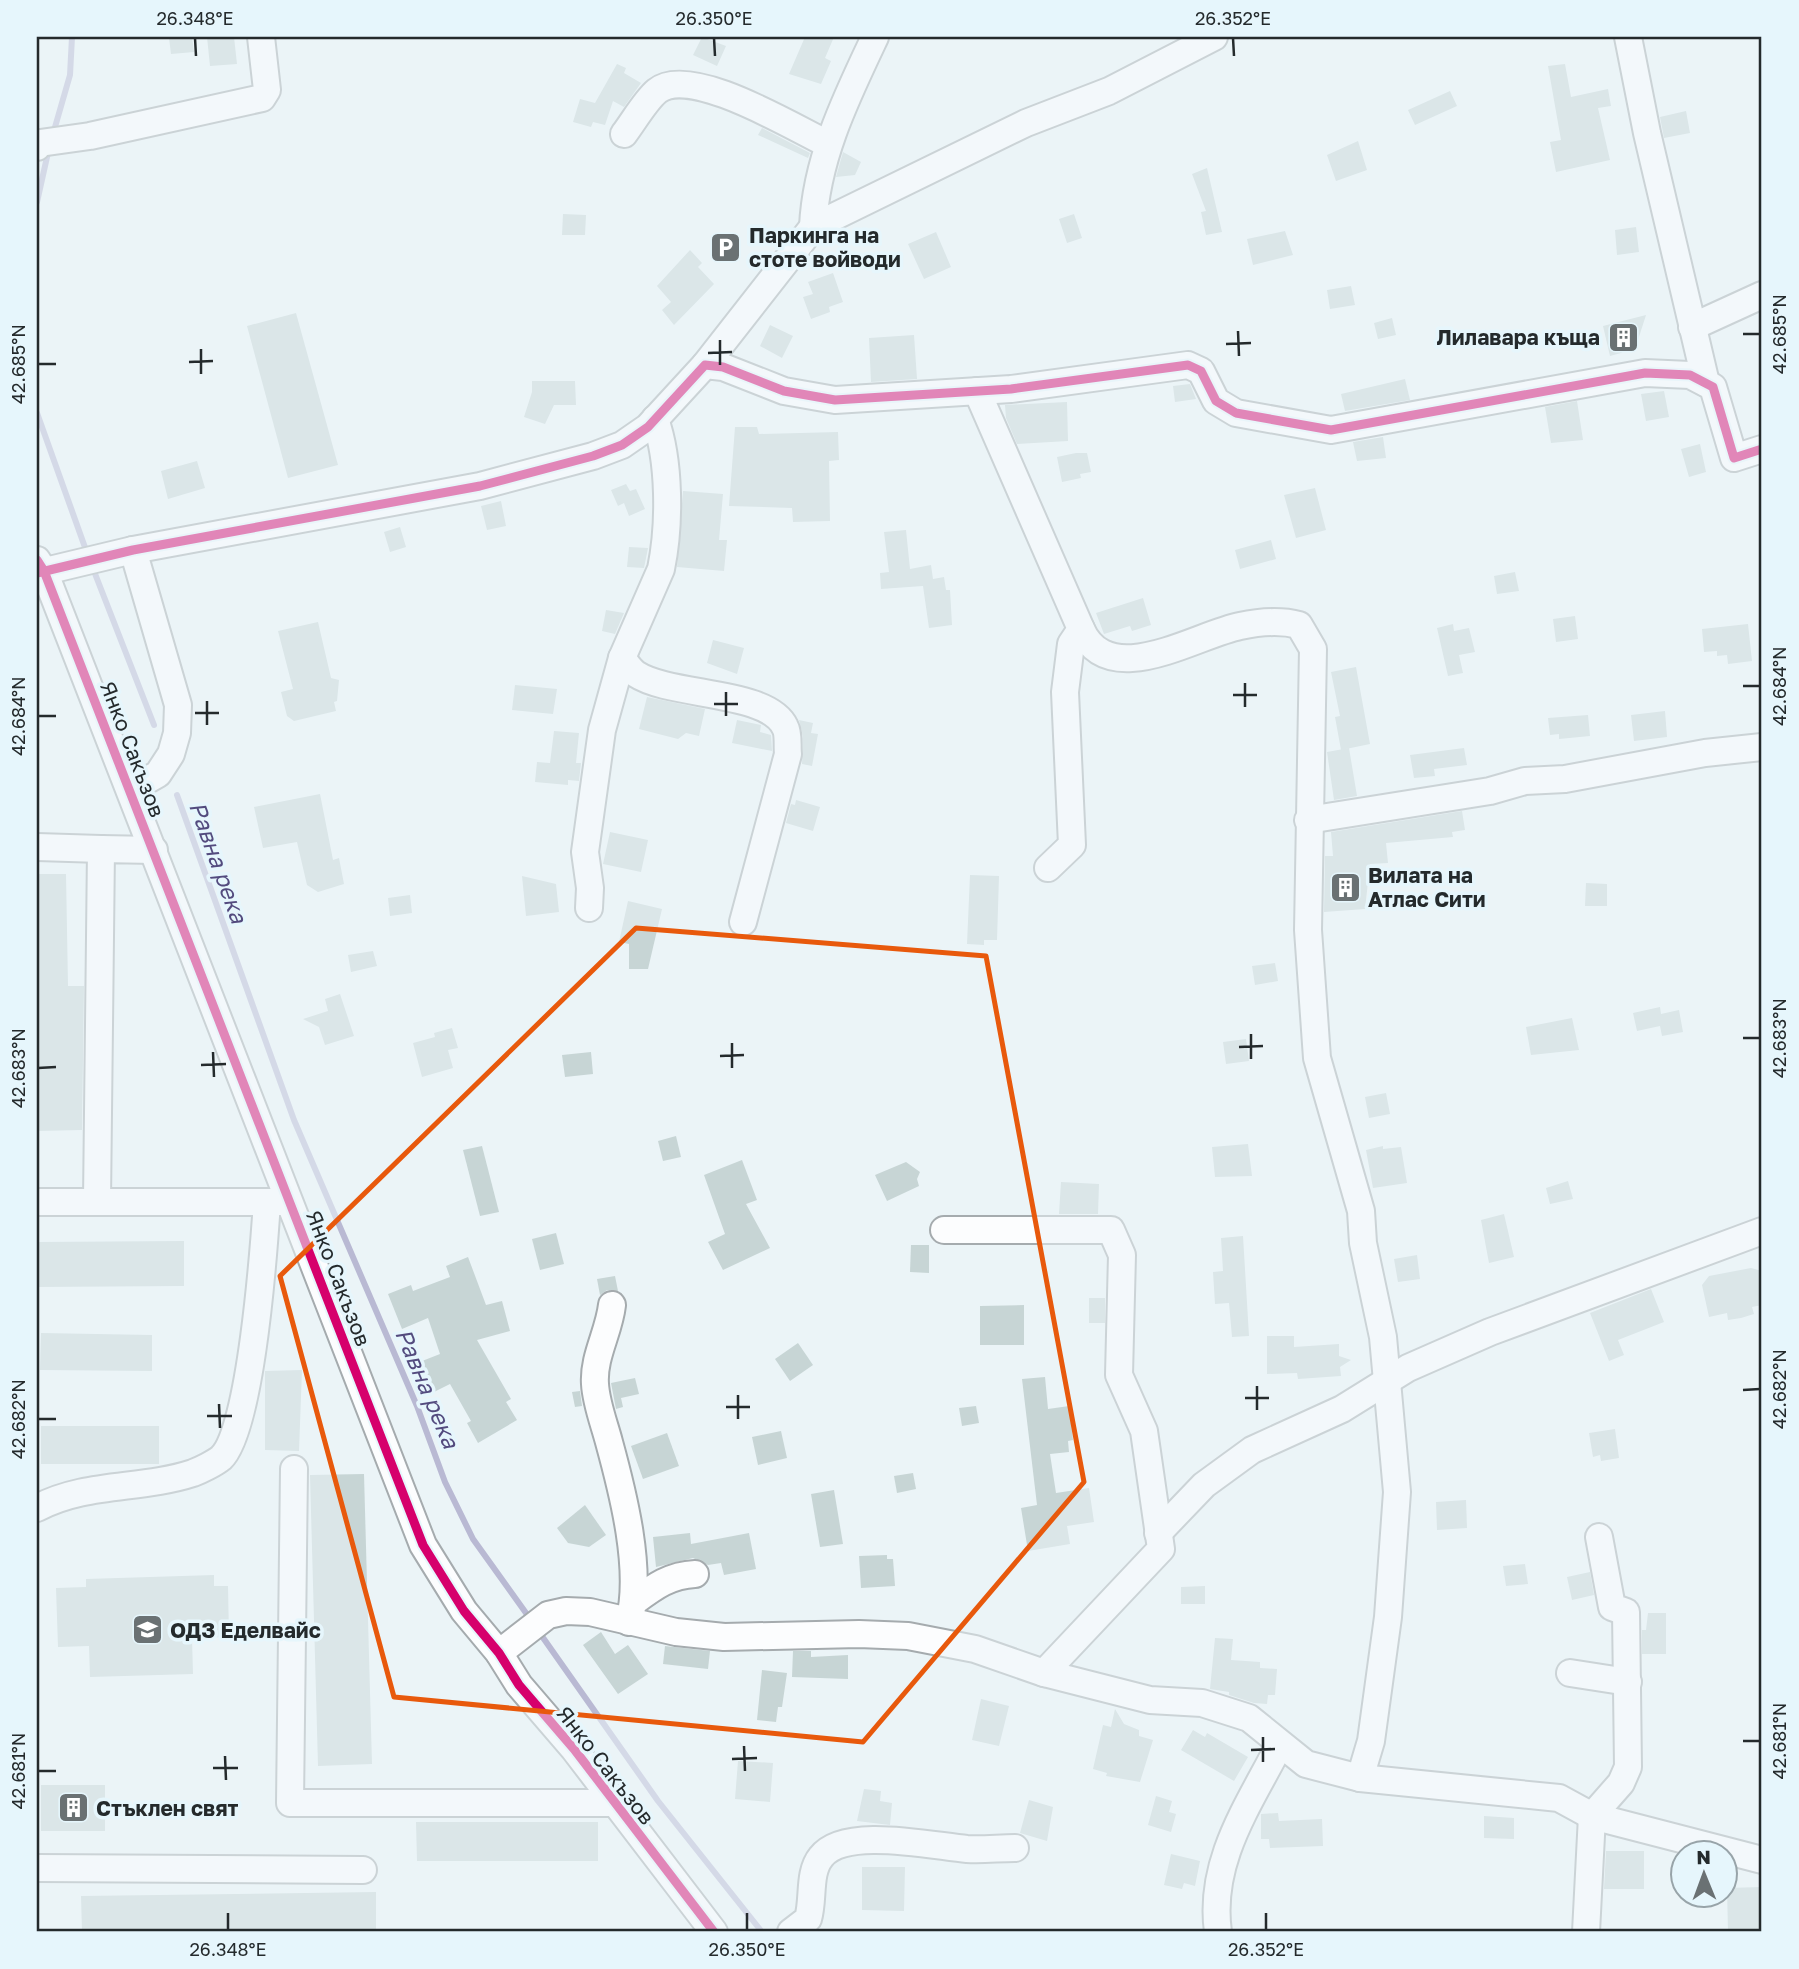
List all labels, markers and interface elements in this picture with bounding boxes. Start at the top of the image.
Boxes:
text: 26.348°E [156,7,234,29]
text: 26.350°E [676,7,752,29]
text: 26.352°E [1195,7,1271,29]
place label: Паркинга на стоте войводи [749,222,901,272]
parking icon: Паркинга на стоте войводи [709,230,743,264]
text: 42.685°N [1768,294,1790,374]
building icon: Лилавара къща [1606,320,1640,354]
text: 42.685°N [7,324,29,404]
place label: Лилавара къща [1437,324,1600,350]
text: 42.684°N [1768,646,1790,726]
text: 42.684°N [7,676,29,756]
street label: Янко Сакъзов [95,677,171,821]
water label: Равна река [184,797,254,928]
place label: Вилата на Атлас Сити [1368,862,1486,912]
building icon: Вилата на Атлас Сити [1328,870,1362,904]
text: 42.683°N [1768,998,1790,1078]
text: 42.683°N [7,1028,29,1108]
street label: Янко Сакъзов [301,1206,377,1350]
water label: Равна река [390,1324,466,1453]
text: 42.682°N [1768,1349,1790,1429]
text: 42.682°N [7,1379,29,1459]
school or university icon: ОДЗ Еделвайс [130,1613,164,1647]
place label: ОДЗ Еделвайс [170,1617,321,1643]
street label: Янко Сакъзов [552,1701,660,1829]
text: 42.681°N [1768,1703,1790,1779]
text: 42.681°N [7,1733,29,1809]
building icon: Стъклен свят [56,1791,90,1825]
place label: Стъклен свят [96,1795,238,1821]
north arrow [1670,1840,1740,1910]
text: N [1696,1845,1711,1868]
text: 26.348°E [189,1938,267,1960]
text: 26.350°E [709,1938,785,1960]
text: 26.352°E [1228,1938,1304,1960]

